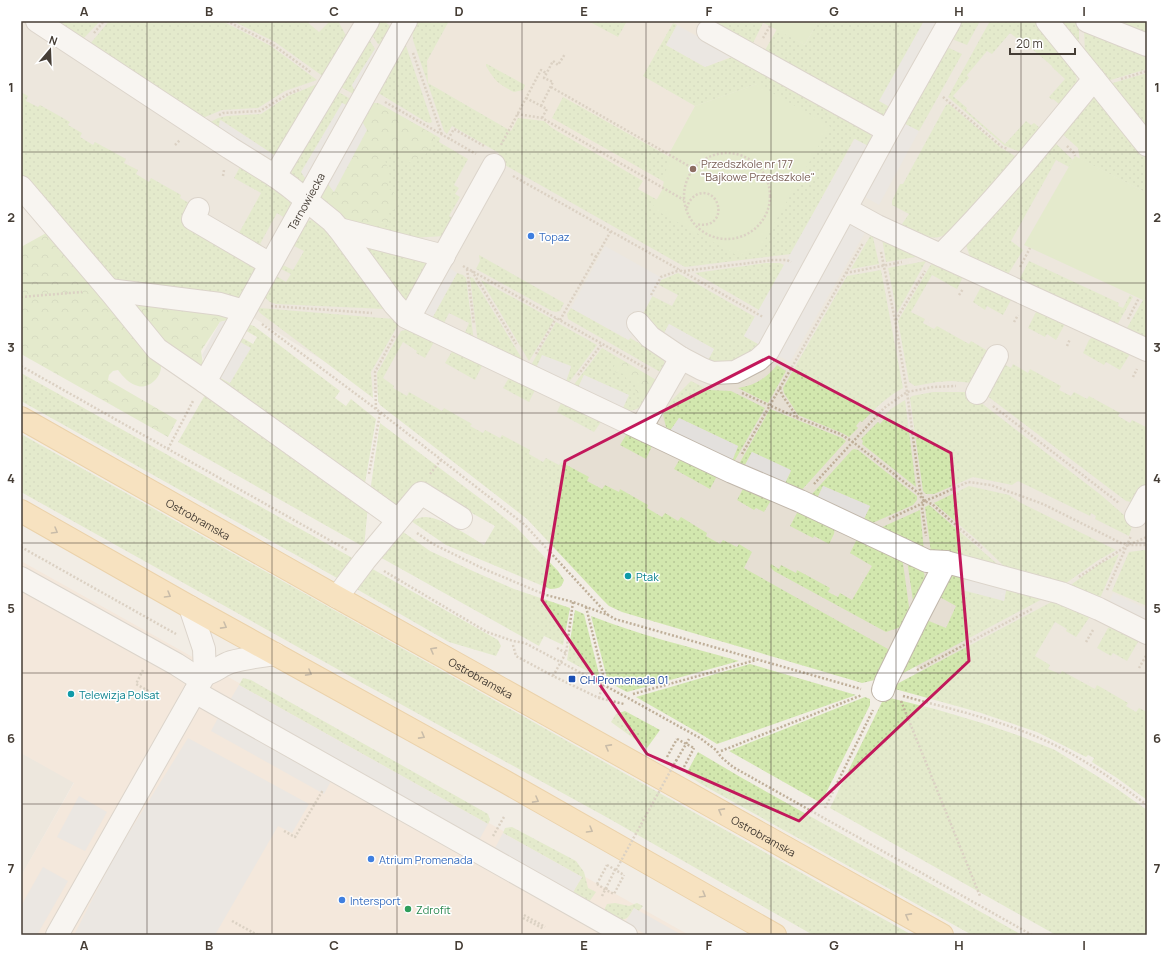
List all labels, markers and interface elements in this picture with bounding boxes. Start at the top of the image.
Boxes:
text: A [80,2,89,20]
text: B [205,2,213,20]
text: C [329,2,339,20]
text: D [454,2,464,20]
text: E [580,2,588,20]
text: F [706,2,713,20]
text: G [829,2,839,20]
text: H [954,2,964,20]
text: I [1082,2,1086,20]
north arrow [30,30,70,70]
scale bar [1010,30,1075,56]
text: N [47,32,60,48]
text: 20 m [1016,35,1043,52]
text: 1 [8,78,14,96]
text: 1 [1154,78,1160,96]
place label: Przedszkole nr 177 "Bajkowe Przedszkole" [701,156,815,184]
marker: Przedszkole nr 177 "Bajkowe Przedszkole" [688,164,698,174]
street label: Tarnowiecka [284,170,328,233]
text: 2 [7,208,15,226]
text: 2 [1153,208,1161,226]
place label: Topaz [539,229,570,244]
marker: Topaz [526,231,536,241]
text: 3 [7,338,15,356]
text: 3 [1153,338,1161,356]
text: 4 [7,469,15,487]
text: 4 [1153,469,1161,487]
street label: Ostrobramska [164,494,233,543]
one-way arrow [51,526,58,533]
place label: Ptak [636,569,659,584]
marker: Ptak [623,571,633,581]
one-way arrow [164,590,171,597]
text: 5 [7,599,15,617]
text: 5 [1153,599,1161,617]
one-way arrow [220,621,227,628]
one-way arrow [430,647,437,655]
street label: Ostrobramska [446,653,516,701]
one-way arrow [305,668,312,675]
place label: CH Promenada 01 [580,672,669,687]
marker: CH Promenada 01 [567,674,577,684]
place label: Telewizja Polsat [79,687,160,702]
marker: Telewizja Polsat [66,689,76,699]
text: 6 [7,729,15,747]
text: 6 [1153,729,1161,747]
one-way arrow [418,731,426,739]
one-way arrow [605,745,612,752]
one-way arrow [532,795,539,802]
one-way arrow [718,808,725,816]
street label: Ostrobramska [729,811,799,859]
one-way arrow [586,826,593,833]
place label: Atrium Promenada [379,852,473,867]
marker: Atrium Promenada [366,854,376,864]
text: 7 [8,859,15,877]
text: 7 [1154,859,1161,877]
one-way arrow [699,890,706,897]
place label: Intersport [350,893,401,908]
marker: Intersport [337,895,347,905]
place label: Zdrofit [416,902,451,917]
marker: Zdrofit [403,904,413,914]
one-way arrow [905,913,912,920]
text: A [80,936,89,954]
text: B [205,936,213,954]
text: C [329,936,339,954]
text: D [454,936,464,954]
text: E [580,936,588,954]
text: F [706,936,713,954]
text: G [829,936,839,954]
text: H [954,936,964,954]
text: I [1082,936,1086,954]

